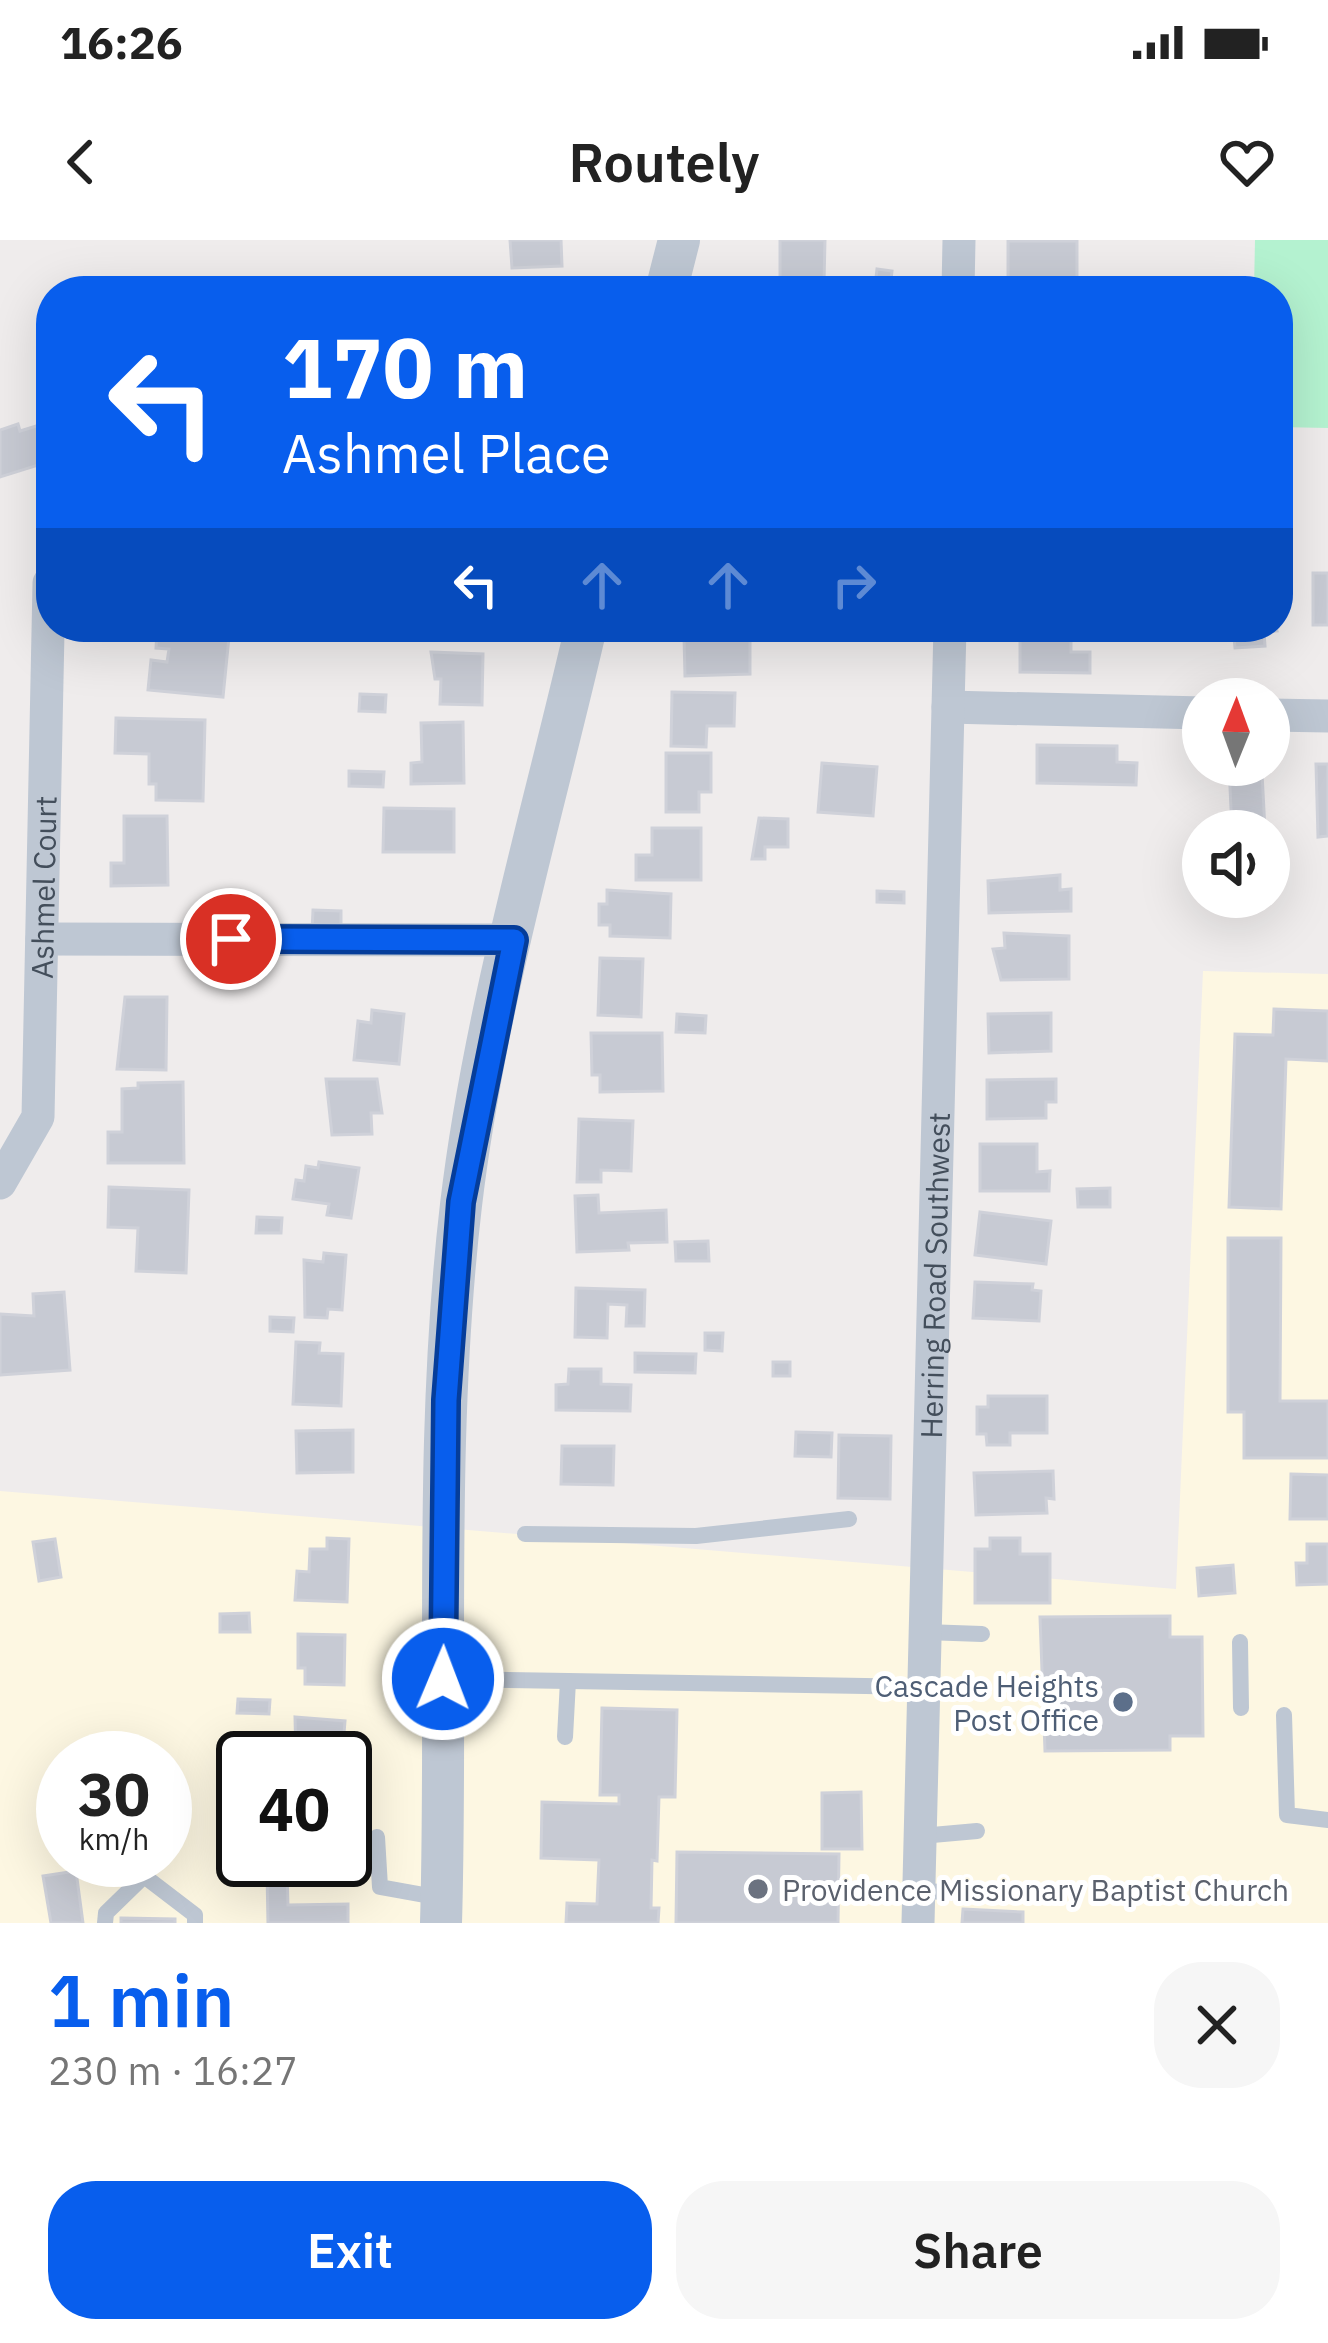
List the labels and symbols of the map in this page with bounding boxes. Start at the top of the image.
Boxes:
north arrow [1182,678,1290,786]
street label: Ashmel Court [21,795,64,979]
pin [180,888,282,990]
street label: Herring Road Southwest [910,1112,958,1439]
position arrow [380,1616,506,1742]
place label: Cascade Heights Post Office [874,1666,1099,1739]
marker: Cascade Heights Post Office [1110,1689,1136,1715]
speed limit sign: 40 [216,1731,372,1887]
place label: Providence Missionary Baptist Church [782,1870,1289,1909]
marker: Providence Missionary Baptist Church [745,1876,771,1902]

